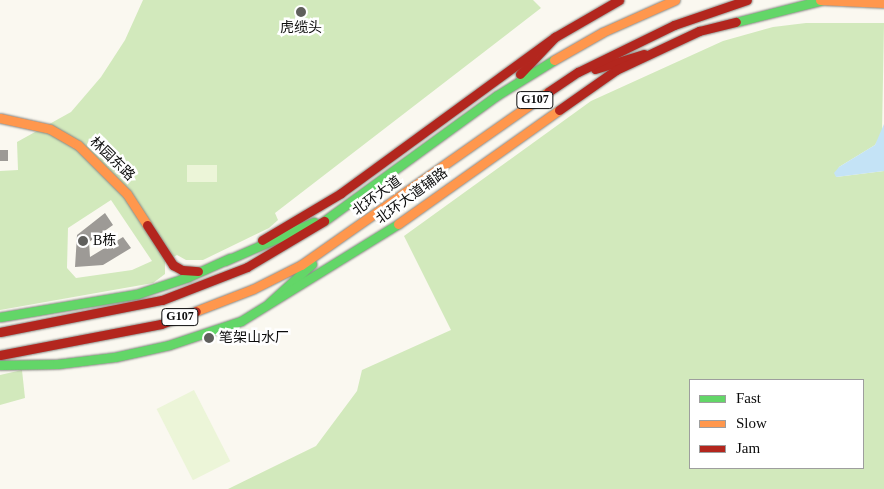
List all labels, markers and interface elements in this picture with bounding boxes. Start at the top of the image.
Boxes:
marker: 虎缆头 [295,6,307,18]
place label: 虎缆头 [280,20,322,36]
road number: G107 [516,90,554,110]
street label: 林园东路 [86,134,138,184]
street label: 北环大道辅路 [373,165,451,227]
street label: 北环大道 [349,173,405,219]
place label: B栋 [93,233,116,249]
marker: B栋 [77,235,89,247]
road number: G107 [161,308,199,326]
place label: 笔架山水厂 [219,330,289,346]
marker: 笔架山水厂 [203,332,215,344]
legend [689,379,864,469]
text: Fast [736,390,761,406]
text: Slow [736,415,767,431]
text: Jam [736,440,760,456]

